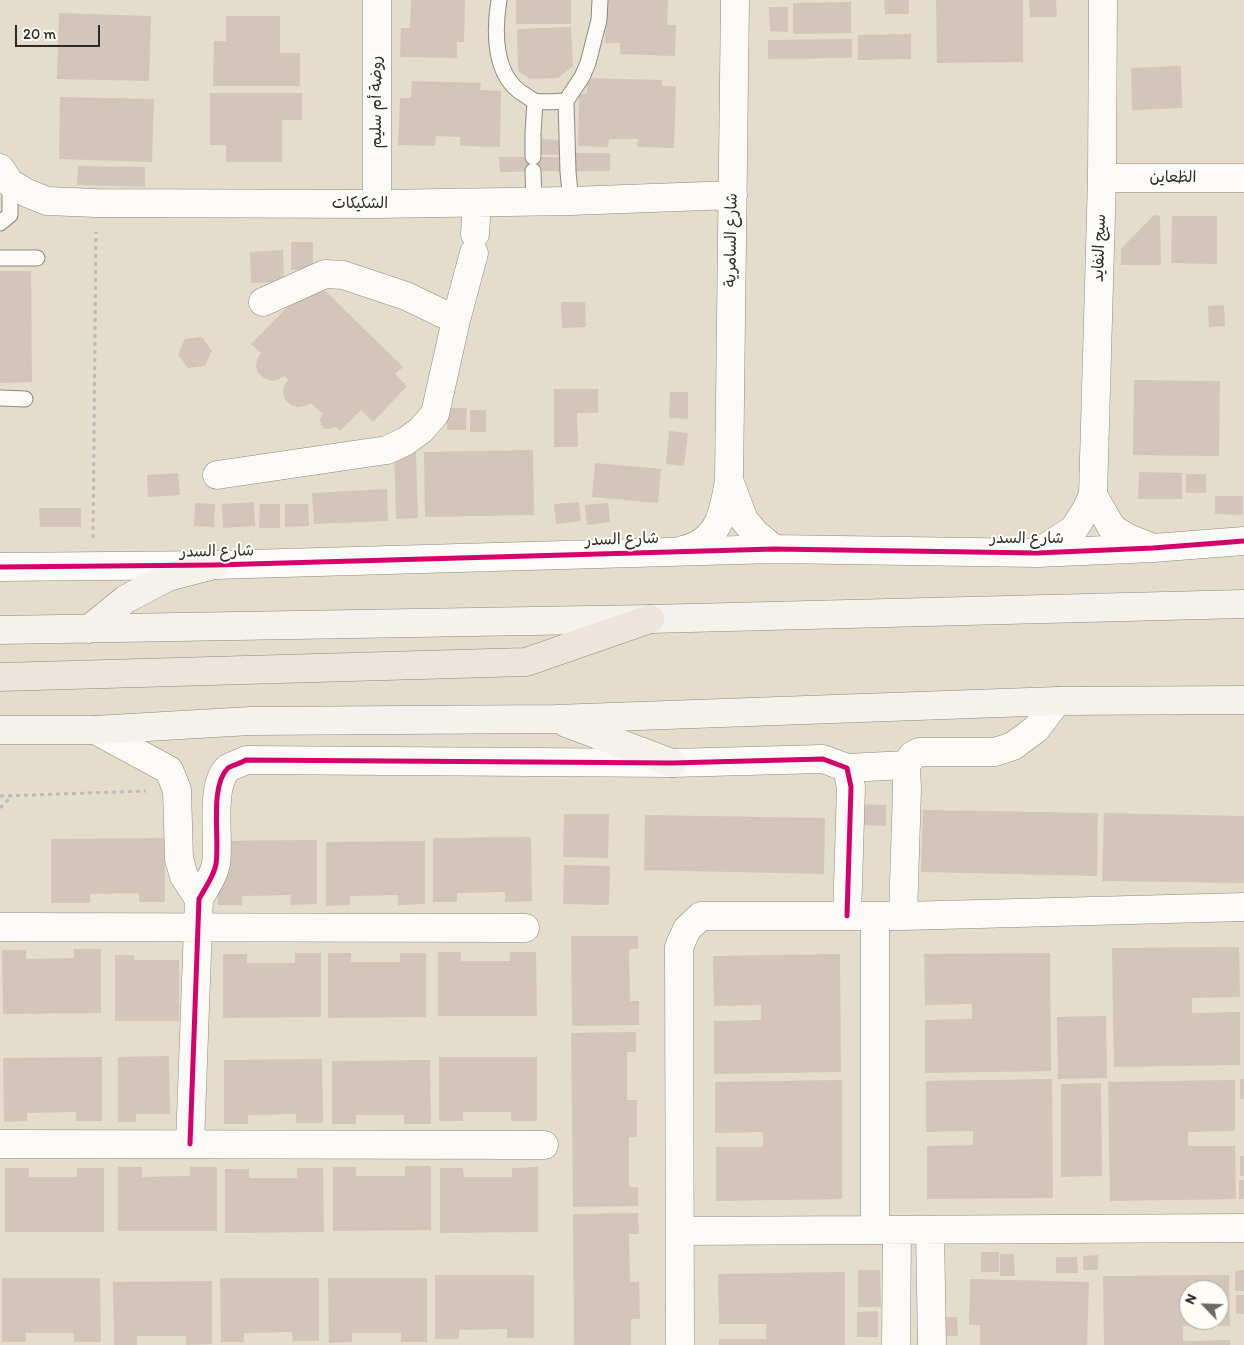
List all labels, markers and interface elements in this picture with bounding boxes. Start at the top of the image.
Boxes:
scale bar [18,15,102,47]
text: 20 m [23,25,56,43]
street label: روضة أم سليم [367,56,387,148]
street label: الظعاين [1150,168,1196,188]
street label: شارع السامرية [722,193,742,287]
street label: الشكيكات [332,194,388,214]
street label: سيج النفايد [1089,214,1111,282]
street label: شارع السدر [585,529,659,551]
street label: شارع السدر [990,529,1064,549]
street label: شارع السدر [180,542,254,562]
north arrow [1179,1280,1229,1330]
text: N [1181,1291,1200,1307]

